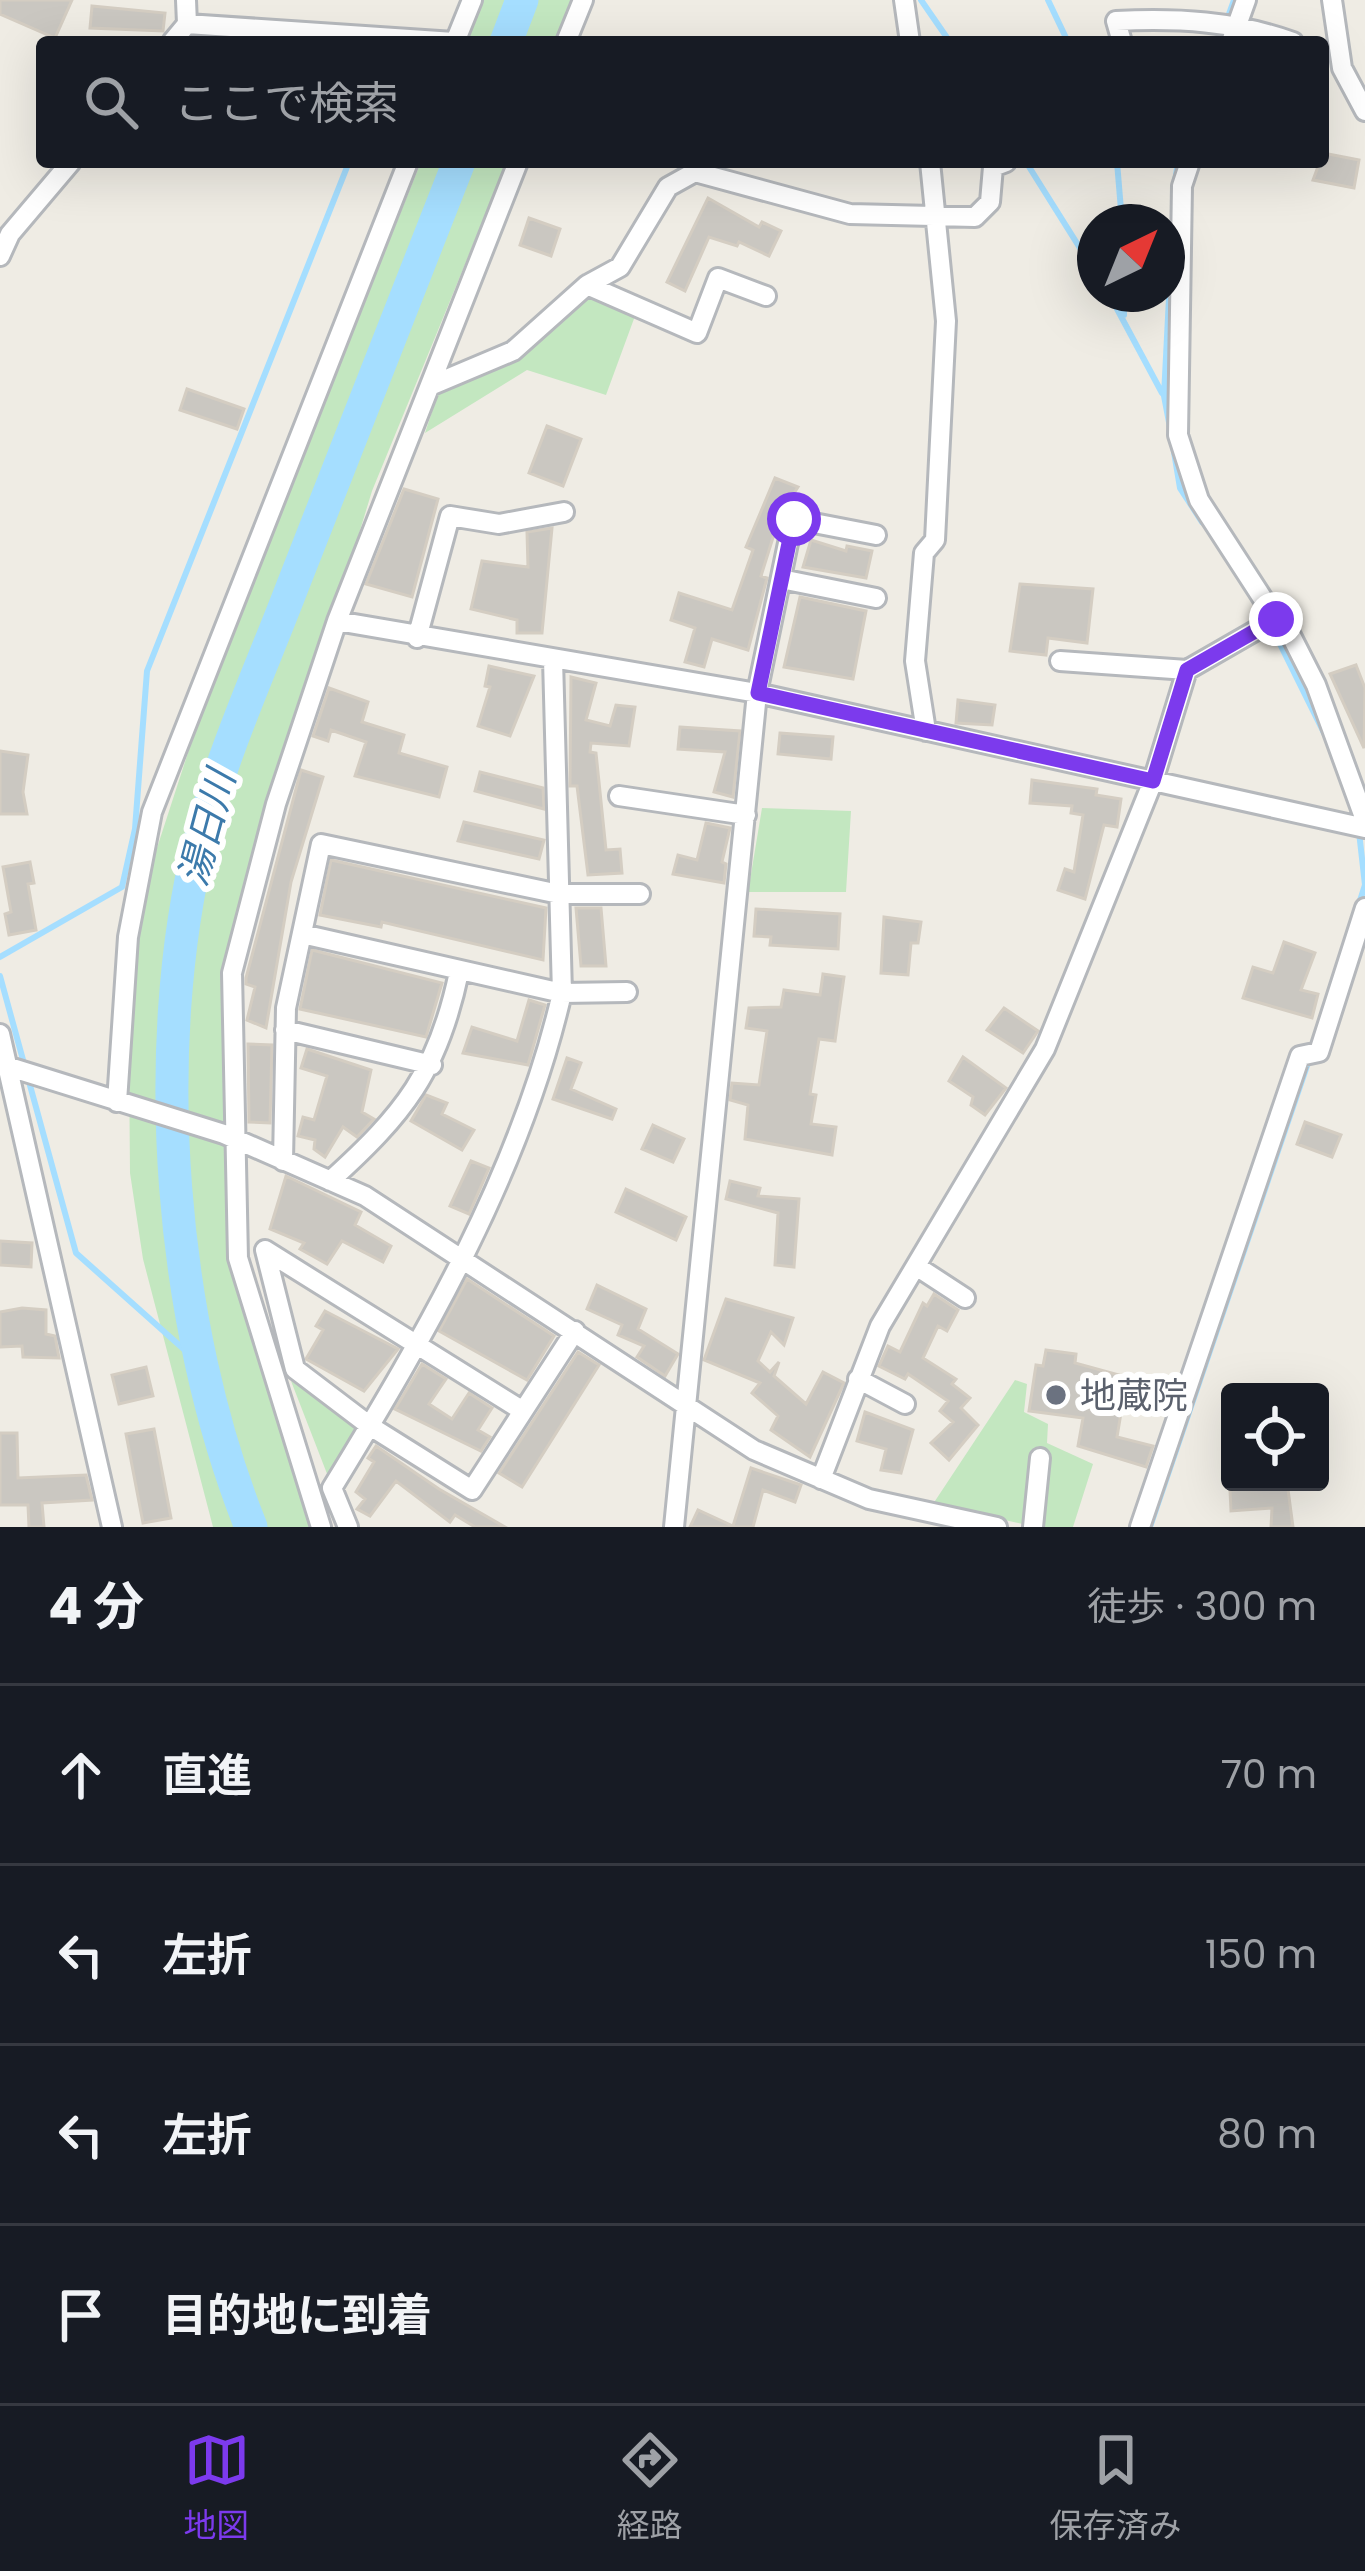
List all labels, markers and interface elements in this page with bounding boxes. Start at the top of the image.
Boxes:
search box [36,36,1329,168]
icon: search [78,69,144,135]
text: ここで検索 [174,72,399,135]
north arrow [1077,204,1185,312]
route start [767,492,821,546]
route end [1249,592,1303,646]
water label: 湯日川 [165,761,250,892]
place label: 地蔵院 [1080,1370,1188,1421]
marker: 地蔵院 [1043,1382,1069,1408]
map controls [1221,1383,1329,1491]
button: locate [1221,1383,1329,1491]
text: 4 分 [48,1570,144,1642]
text: 徒歩 · 300 m [1087,1579,1317,1634]
icon: ahead [48,1742,114,1808]
text: 直進 [162,1744,252,1807]
text: 70 m [1221,1747,1317,1802]
icon: left [48,1922,114,1988]
text: 左折 [162,1924,252,1987]
text: 150 m [1205,1927,1317,1982]
icon: left [48,2102,114,2168]
text: 左折 [162,2104,252,2167]
text: 80 m [1217,2107,1317,2162]
icon: arrive [48,2282,114,2348]
text: 目的地に到着 [162,2284,432,2347]
tab: 地図 [184,2427,250,2551]
tab: 経路 [617,2427,683,2551]
tab: 保存済み [1050,2427,1182,2551]

